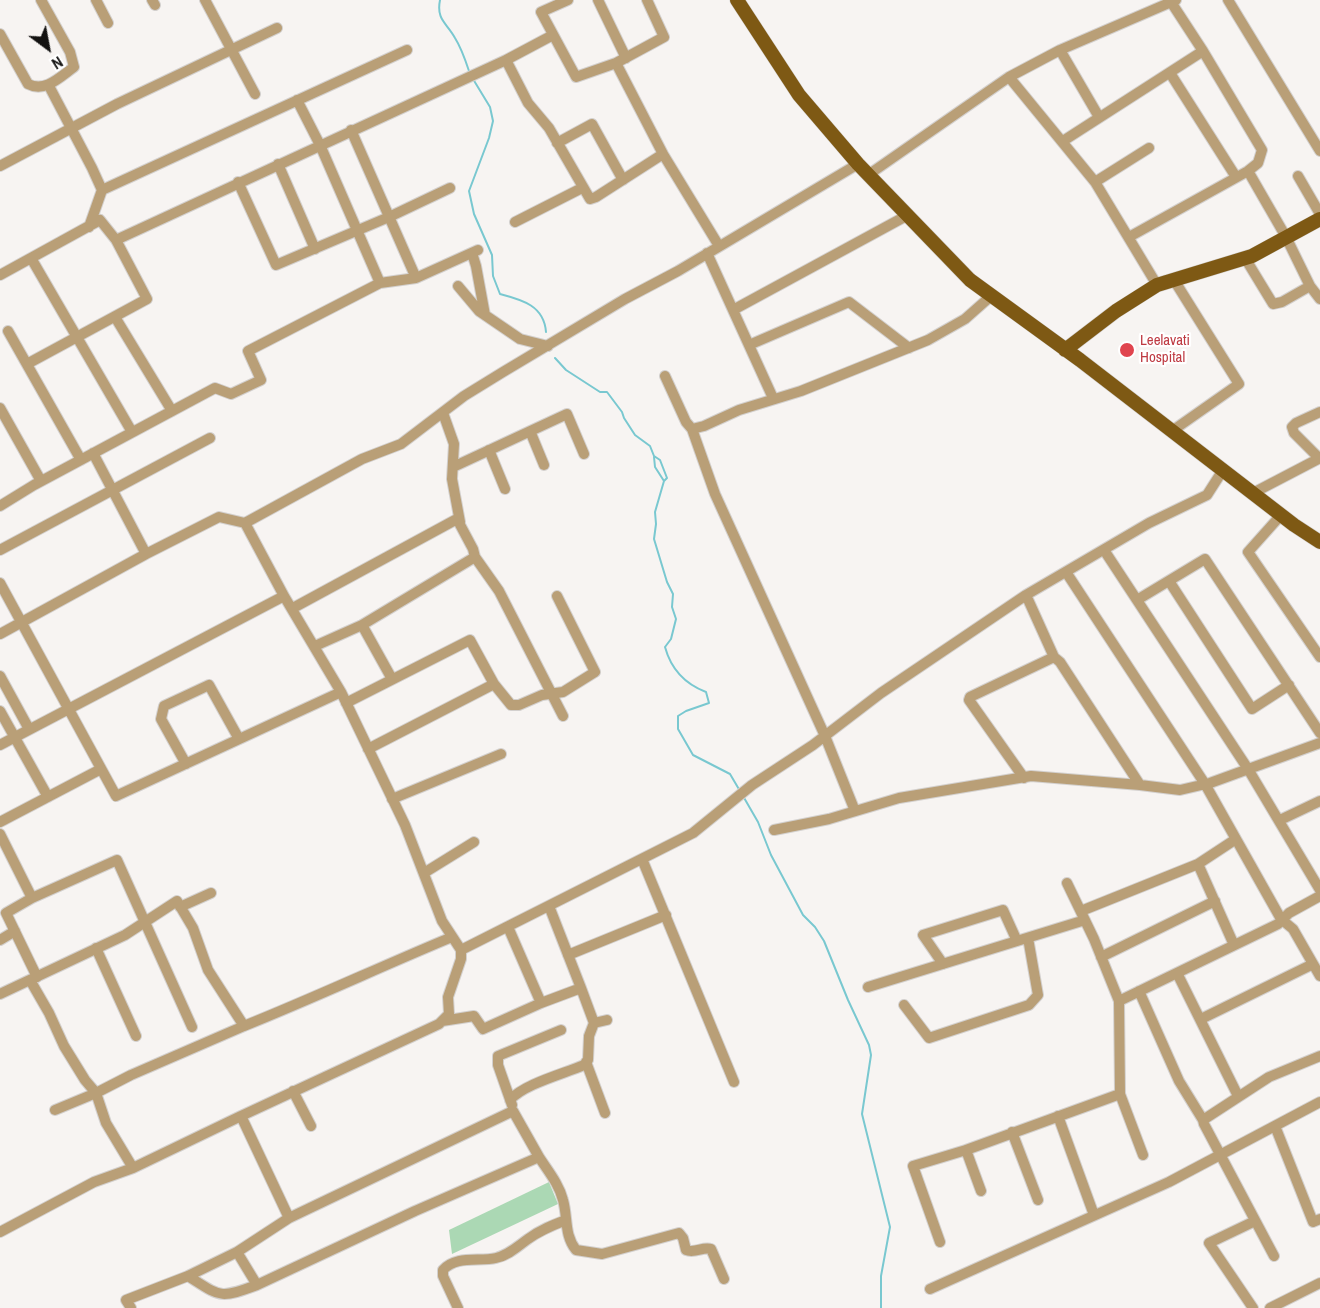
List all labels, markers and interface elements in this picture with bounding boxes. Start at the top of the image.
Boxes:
north arrow [18,18,78,78]
text: N [48,51,67,75]
place label: Leelavati Hospital [1140,332,1190,367]
marker: Leelavati Hospital [1118,341,1136,359]

